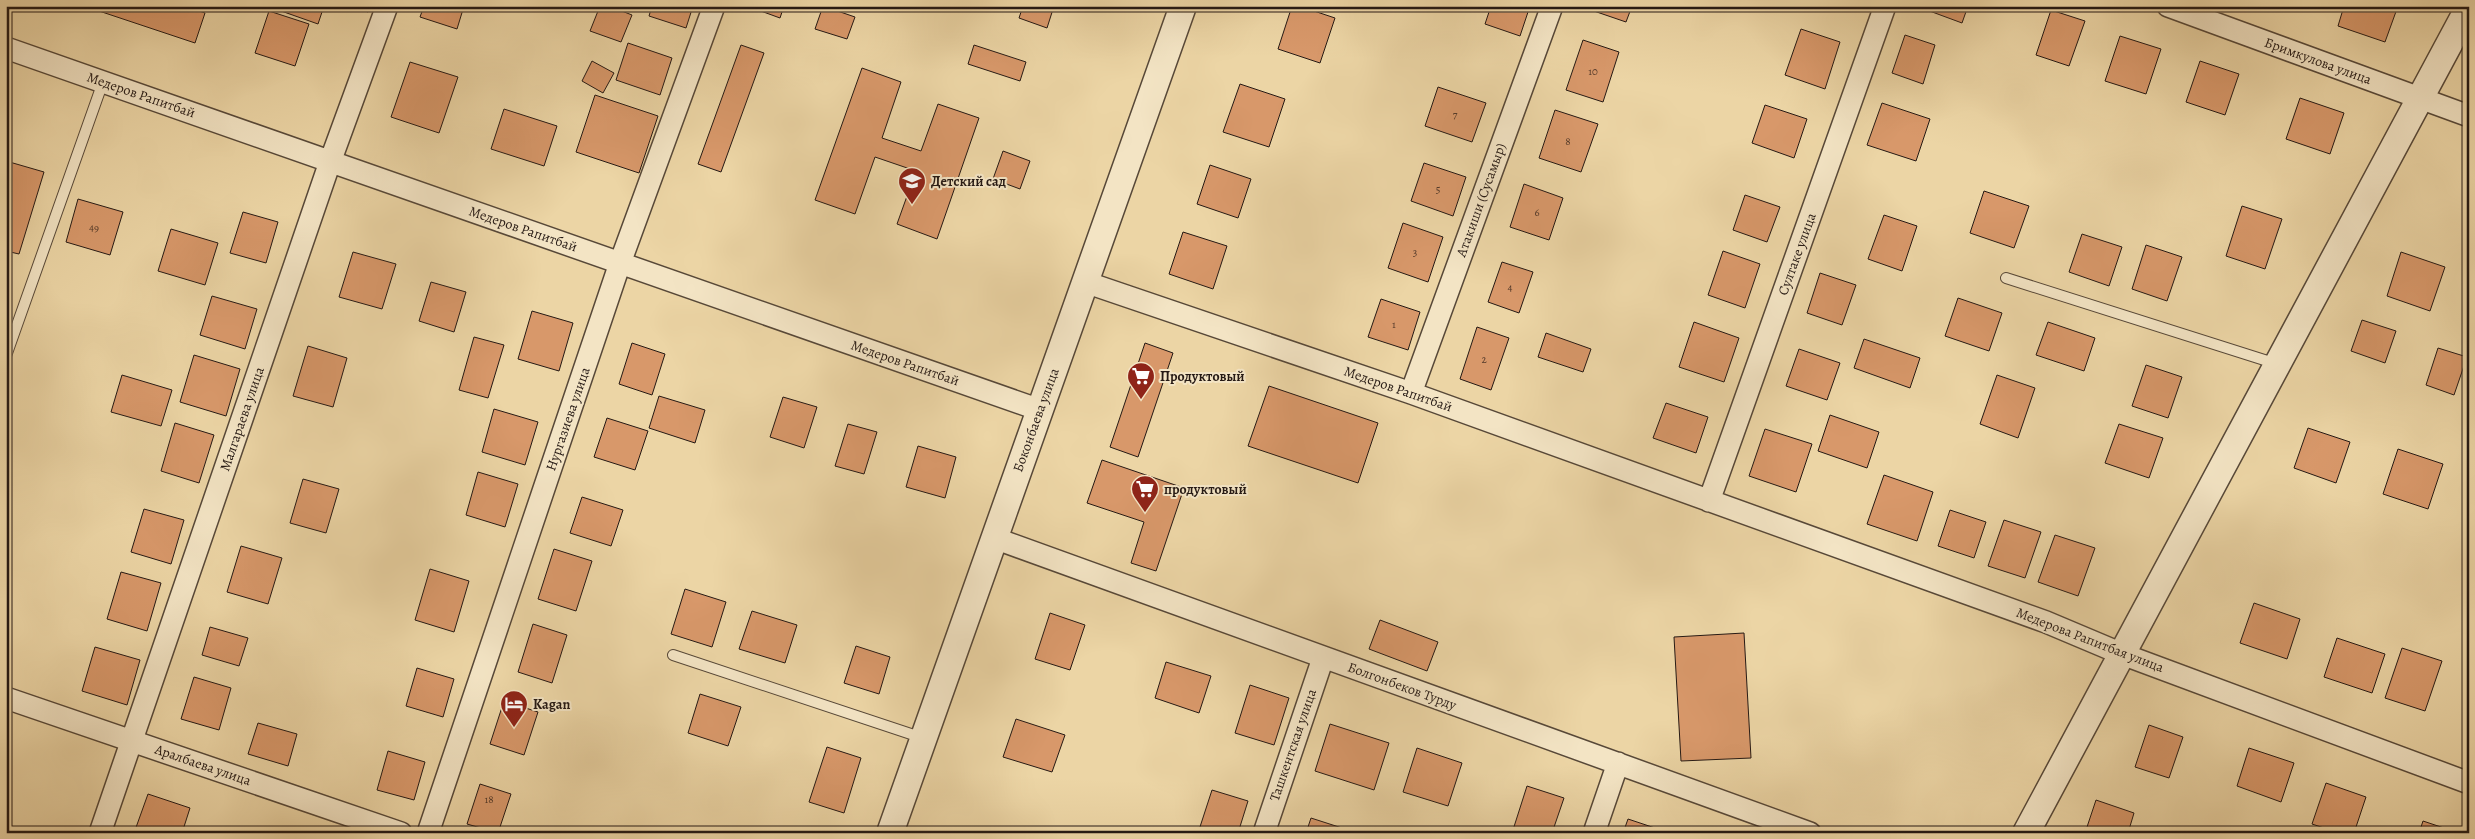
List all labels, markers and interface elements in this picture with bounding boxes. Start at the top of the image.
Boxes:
street label: Бримкулова улица [2262,33,2375,89]
house number: 10 [1588,64,1598,79]
street label: Медеров Рапитбай [84,68,198,122]
house number: 7 [1453,107,1458,122]
house number: 8 [1565,134,1571,149]
street label: Атакиши (Сусамыр) [1451,140,1510,260]
school or university icon: Детский сад [897,166,927,205]
place label: Детский сад [931,172,1006,191]
house number: 5 [1436,182,1441,197]
street label: Медеров Рапитбай [466,202,580,256]
house number: 6 [1534,205,1540,220]
street label: Султаке улица [1773,210,1821,298]
house number: 49 [89,220,99,235]
house number: 3 [1413,245,1417,260]
house number: 4 [1508,280,1513,295]
house number: 1 [1392,317,1396,332]
street label: Медеров Рапитбай [848,336,962,390]
house number: 2 [1481,352,1487,367]
supermarket icon: Продуктовый [1126,361,1156,400]
street label: Медеров Рапитбай [1341,362,1455,416]
street label: Малгараева улица [215,364,269,474]
street label: Нургазиева улица [541,364,595,473]
street label: Боконбаева улица [1008,365,1064,475]
place label: Продуктовый [1160,367,1245,386]
supermarket icon: продуктовый [1130,474,1160,513]
place label: продуктовый [1164,480,1247,499]
street label: Медерова Рапитбая улица [2013,603,2167,677]
street label: Болгонбеков Турду [1345,657,1460,715]
street label: Ташкентская улица [1265,686,1321,804]
hotel icon: Kagan [499,689,529,728]
place label: Kagan [533,695,571,714]
street label: Аралбаева улица [151,739,254,791]
house number: 18 [484,792,494,807]

